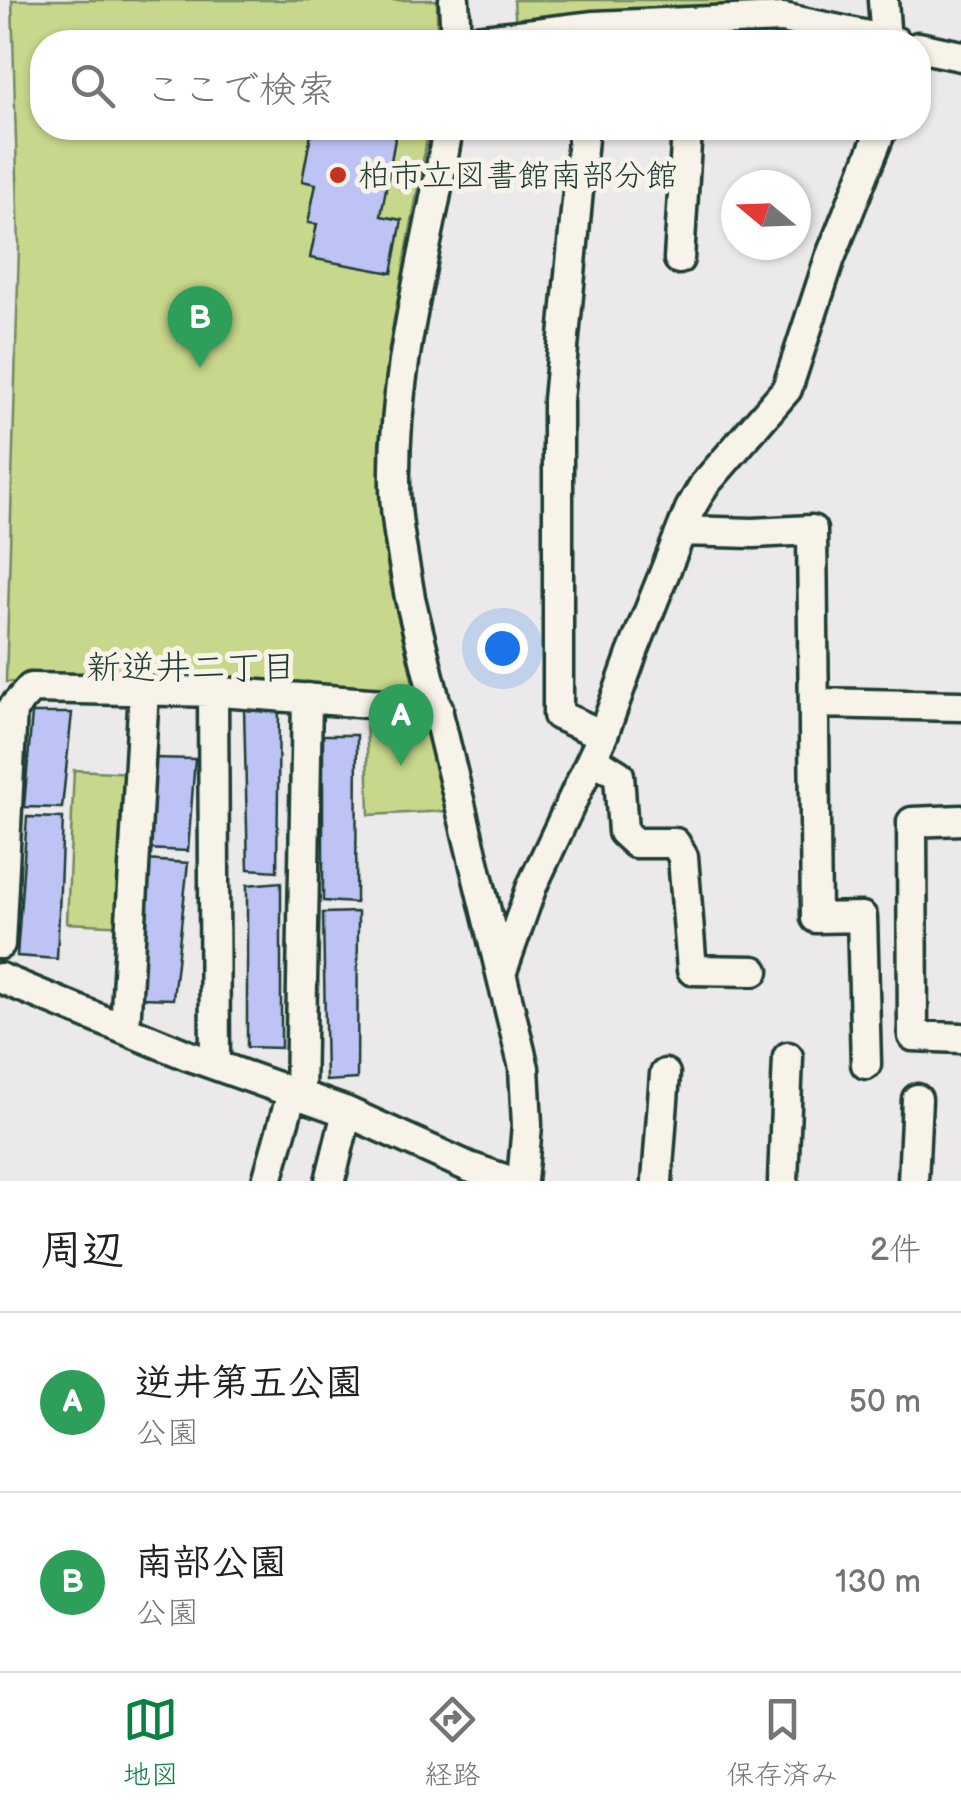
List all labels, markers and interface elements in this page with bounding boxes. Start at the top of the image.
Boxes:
search box [30,30,931,140]
icon: search [65,58,120,113]
text: ここで検索 [145,68,335,113]
place label: 柏市立図書館南部分館 [358,157,678,196]
marker: 柏市立図書館南部分館 [327,164,349,186]
north arrow [721,170,811,260]
pin: B [168,286,232,368]
your location [477,623,528,674]
district label: 新逆井二丁目 [86,647,296,690]
pin: A [368,684,434,766]
text: 周辺 [40,1226,124,1277]
text: 2件 [870,1231,921,1270]
text: 逆井第五公園 [135,1361,363,1406]
text: A [63,1383,82,1422]
text: 50 m [849,1383,921,1422]
text: 公園 [135,1414,199,1453]
text: 南部公園 [135,1541,287,1586]
text: B [61,1563,84,1602]
text: 130 m [835,1563,921,1602]
text: 公園 [135,1594,199,1633]
tab: 地図 [123,1692,179,1792]
tab: 経路 [424,1692,480,1792]
tab: 保存済み [726,1692,838,1792]

